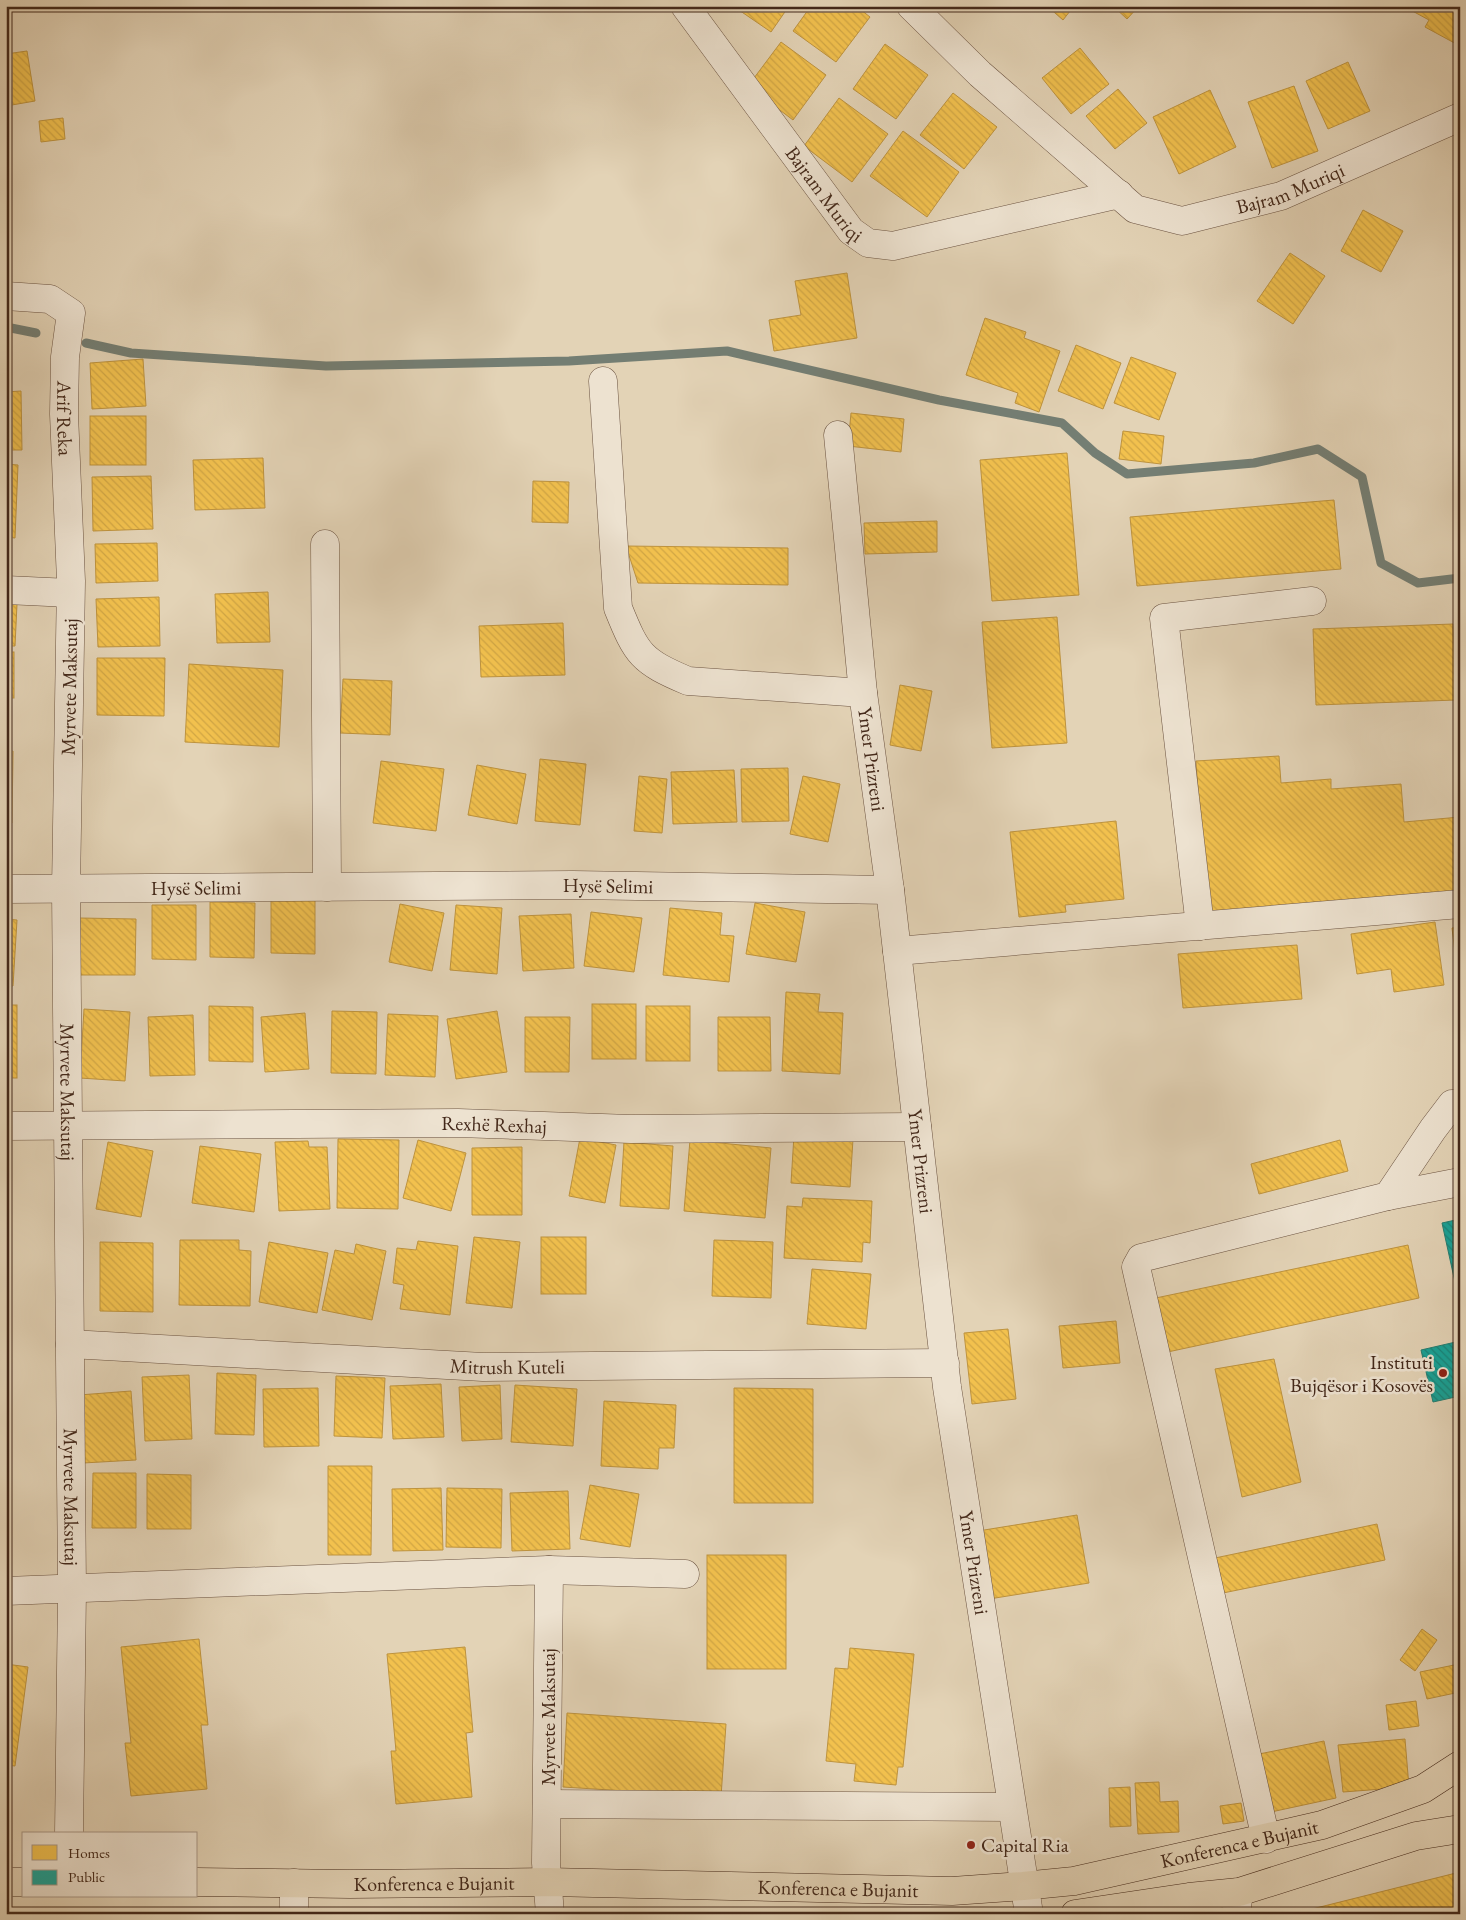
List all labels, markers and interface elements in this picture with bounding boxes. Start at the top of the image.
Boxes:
street label: Bajram Muriqi [780,141,868,248]
street label: Bajram Muriqi [1233,157,1348,220]
street label: Arif Reka [51,379,79,456]
street label: Myrvete Maksutaj [55,618,83,756]
street label: Ymer Prizreni [852,705,892,813]
street label: Hysë Selimi [563,872,654,899]
street label: Hysë Selimi [151,874,241,901]
street label: Myrvete Maksutaj [54,1023,81,1161]
street label: Ymer Prizreni [902,1108,940,1215]
street label: Rexhë Rexhaj [441,1110,547,1139]
place label: Instituti Bujqësor i Kosovës [1290,1349,1433,1398]
street label: Mitrush Kuteli [449,1352,565,1380]
marker: Instituti Bujqësor i Kosovës [1437,1367,1449,1379]
street label: Myrvete Maksutaj [58,1428,85,1566]
street label: Ymer Prizreni [953,1509,995,1617]
street label: Myrvete Maksutaj [535,1648,561,1786]
street label: Konferenca e Bujanit [1158,1813,1321,1874]
legend [22,1832,198,1898]
place label: Capital Ria [981,1832,1069,1858]
marker: Capital Ria [965,1839,977,1851]
text: Homes [68,1843,110,1862]
text: Public [68,1867,105,1886]
street label: Konferenca e Bujanit [353,1869,515,1897]
street label: Konferenca e Bujanit [757,1874,919,1903]

